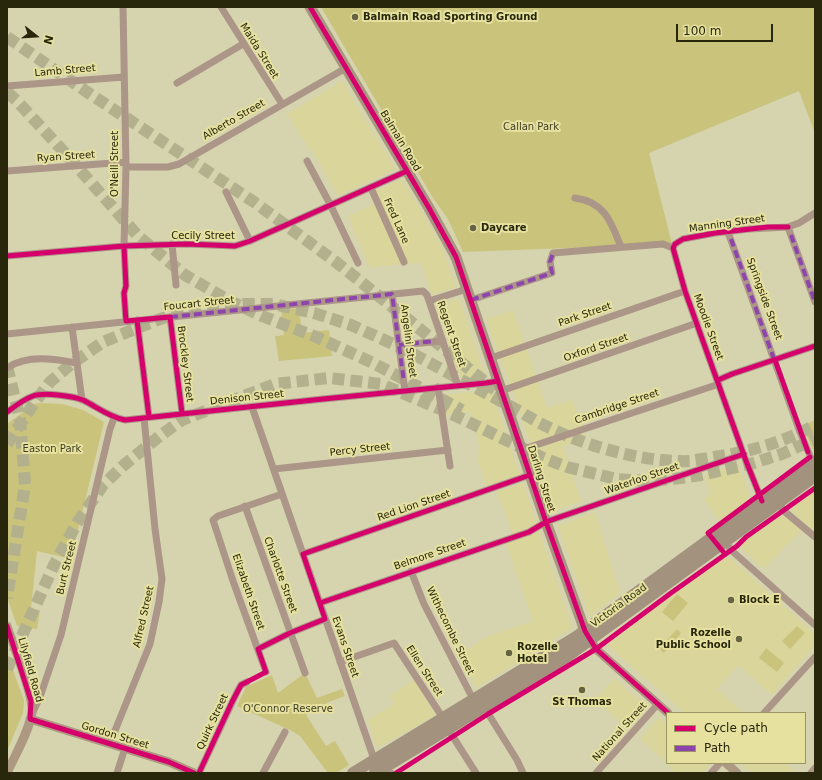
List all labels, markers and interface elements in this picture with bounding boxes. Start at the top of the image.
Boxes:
place label: Balmain Road Sporting Ground [363,11,537,23]
marker: Balmain Road Sporting Ground [350,12,360,22]
north arrow [16,16,56,56]
scale bar [678,16,775,42]
street label: Maida Street [237,21,281,81]
text: 100 m [683,24,721,38]
text: N [40,33,56,46]
street label: Lamb Street [34,62,96,80]
street label: Alberto Street [201,97,267,143]
street label: Balmain Road [377,108,423,174]
park label: Callan Park [503,121,559,133]
street label: O'Neill Street [109,131,121,197]
street label: Ryan Street [36,149,96,165]
street label: Fred Lane [381,196,411,246]
street label: Manning Street [688,213,766,235]
place label: Daycare [481,222,527,234]
marker: Daycare [468,223,478,233]
street label: Cecily Street [171,230,235,242]
street label: Springside Street [744,256,784,342]
street label: Moodie Street [690,292,726,362]
street label: Foucart Street [163,294,235,314]
street label: Regent Street [434,299,468,369]
street label: Park Street [557,300,613,330]
street label: Angelini Street [398,304,418,378]
street label: Brockley Street [174,325,196,403]
street label: Oxford Street [562,331,630,365]
street label: Cambridge Street [573,387,661,427]
street label: Denison Street [209,388,285,408]
street label: Percy Street [329,441,391,459]
park label: Easton Park [23,443,81,455]
street label: Darling Street [525,444,557,514]
street label: Waterloo Street [603,461,681,497]
street label: Red Lion Street [376,488,452,524]
street label: Charlotte Street [261,535,299,615]
street label: Belmore Street [392,537,468,573]
street label: Burt Street [55,540,79,596]
street label: Elizabeth Street [229,552,267,632]
street label: Victoria Road [589,582,649,630]
street label: Alfred Street [131,585,157,649]
street label: Withecombe Street [424,585,476,677]
place label: Block E [739,594,780,606]
marker: Block E [726,595,736,605]
street label: Evans Street [329,615,361,679]
place label: Rozelle Public School [656,627,731,650]
marker: Rozelle Public School [734,634,744,644]
street label: Lilyfield Road [15,636,45,704]
place label: Rozelle Hotel [517,641,558,664]
street label: Ellen Street [403,643,445,699]
marker: Rozelle Hotel [504,648,514,658]
marker: St Thomas [577,685,587,695]
street label: Quirk Street [195,692,231,752]
place label: St Thomas [552,696,612,708]
street label: National Street [590,700,650,764]
park label: O'Connor Reserve [243,703,333,715]
legend [666,712,806,764]
street label: Gordon Street [80,720,150,752]
text: Cycle path [704,721,768,735]
text: Path [704,741,730,755]

